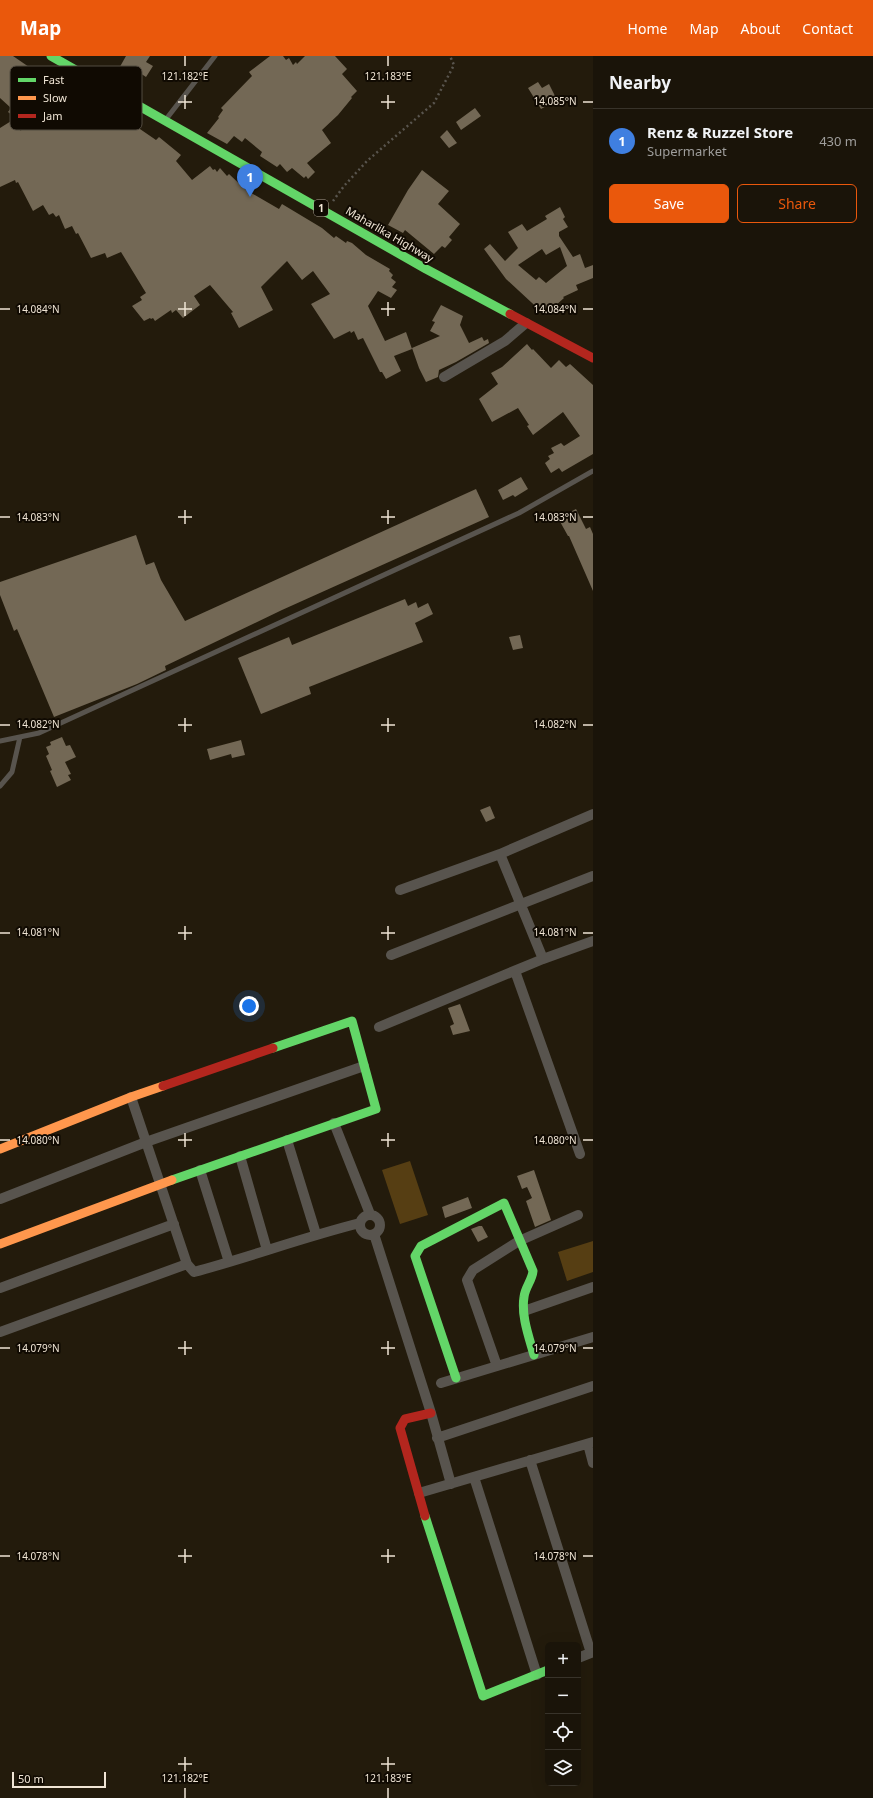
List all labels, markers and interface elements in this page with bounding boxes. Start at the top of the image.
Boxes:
text: Map [20,15,61,41]
text: Home [628,19,667,38]
text: Map [689,19,719,38]
text: About [741,19,780,38]
text: Contact [802,19,853,38]
legend [10,66,142,130]
text: 121.182°E [162,69,208,83]
text: 121.183°E [365,69,411,83]
text: Nearby [609,71,671,94]
text: Fast [43,72,64,87]
text: Slow [43,90,67,105]
text: 14.085°N [533,94,577,108]
text: Jam [42,108,62,123]
text: Renz & Ruzzel Store [647,122,793,142]
text: 1 [618,132,626,150]
text: 430 m [819,132,857,150]
text: Supermarket [647,142,727,160]
pin: 1 [237,164,263,197]
button: Save [609,184,729,223]
button: Share [737,184,857,223]
road number: 1 [314,200,328,216]
street label: Maharlika Highway [343,203,437,265]
text: 14.084°N [16,302,60,316]
text: 14.084°N [533,302,577,316]
text: 14.083°N [16,510,60,524]
text: 14.083°N [533,510,577,524]
text: 14.082°N [16,717,60,731]
text: 14.082°N [533,717,577,731]
text: 14.081°N [16,925,60,939]
text: 14.081°N [533,925,577,939]
your location [239,996,259,1016]
text: 14.080°N [16,1133,60,1147]
text: 14.080°N [533,1133,577,1147]
text: 14.079°N [16,1341,60,1355]
text: 14.079°N [533,1341,577,1355]
text: 14.078°N [16,1549,60,1563]
text: 14.078°N [533,1549,577,1563]
map controls [545,1642,581,1786]
button: + [545,1642,581,1678]
button: − [545,1678,581,1714]
button: locate [545,1714,581,1750]
button: layers [545,1750,581,1786]
scale bar [12,1770,106,1789]
text: 50 m [18,1771,44,1786]
text: 121.182°E [162,1771,208,1785]
text: 121.183°E [365,1771,411,1785]

